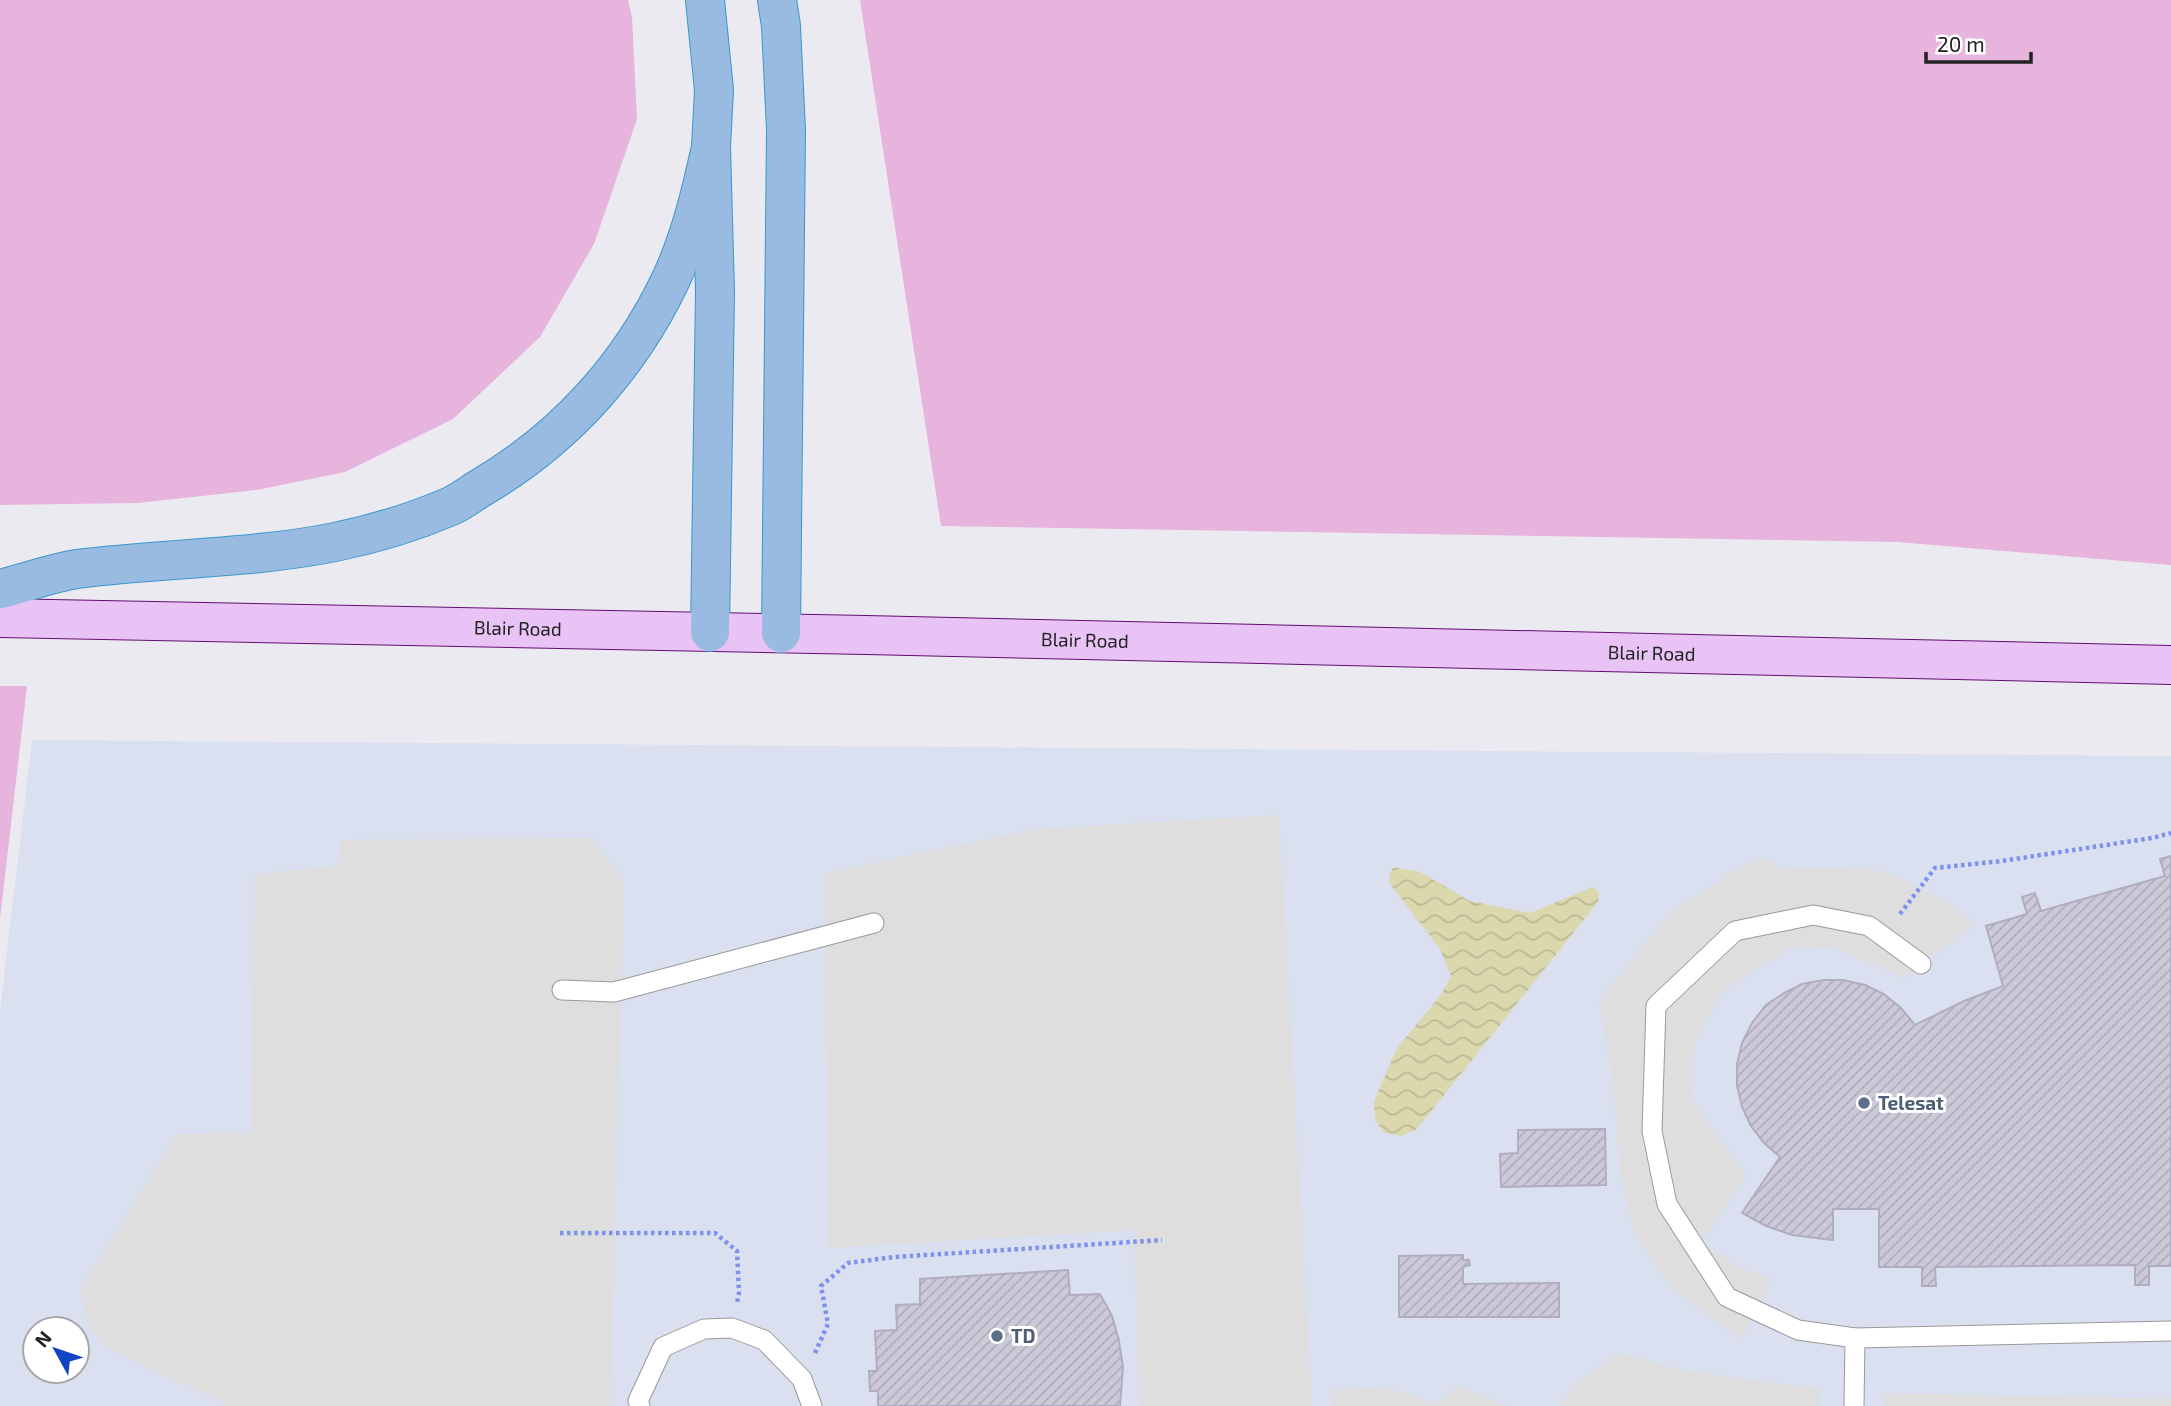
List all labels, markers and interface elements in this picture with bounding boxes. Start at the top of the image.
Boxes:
scale bar [1926,21,2031,65]
text: 20 m [1937,31,1985,56]
street label: Blair Road [474,615,562,640]
street label: Blair Road [1041,627,1129,652]
street label: Blair Road [1607,640,1696,665]
place label: Telesat [1878,1091,1944,1114]
marker: Telesat [1856,1095,1872,1111]
north arrow [21,1315,91,1385]
place label: TD [1011,1324,1035,1347]
text: N [29,1326,56,1351]
marker: TD [989,1328,1005,1344]

